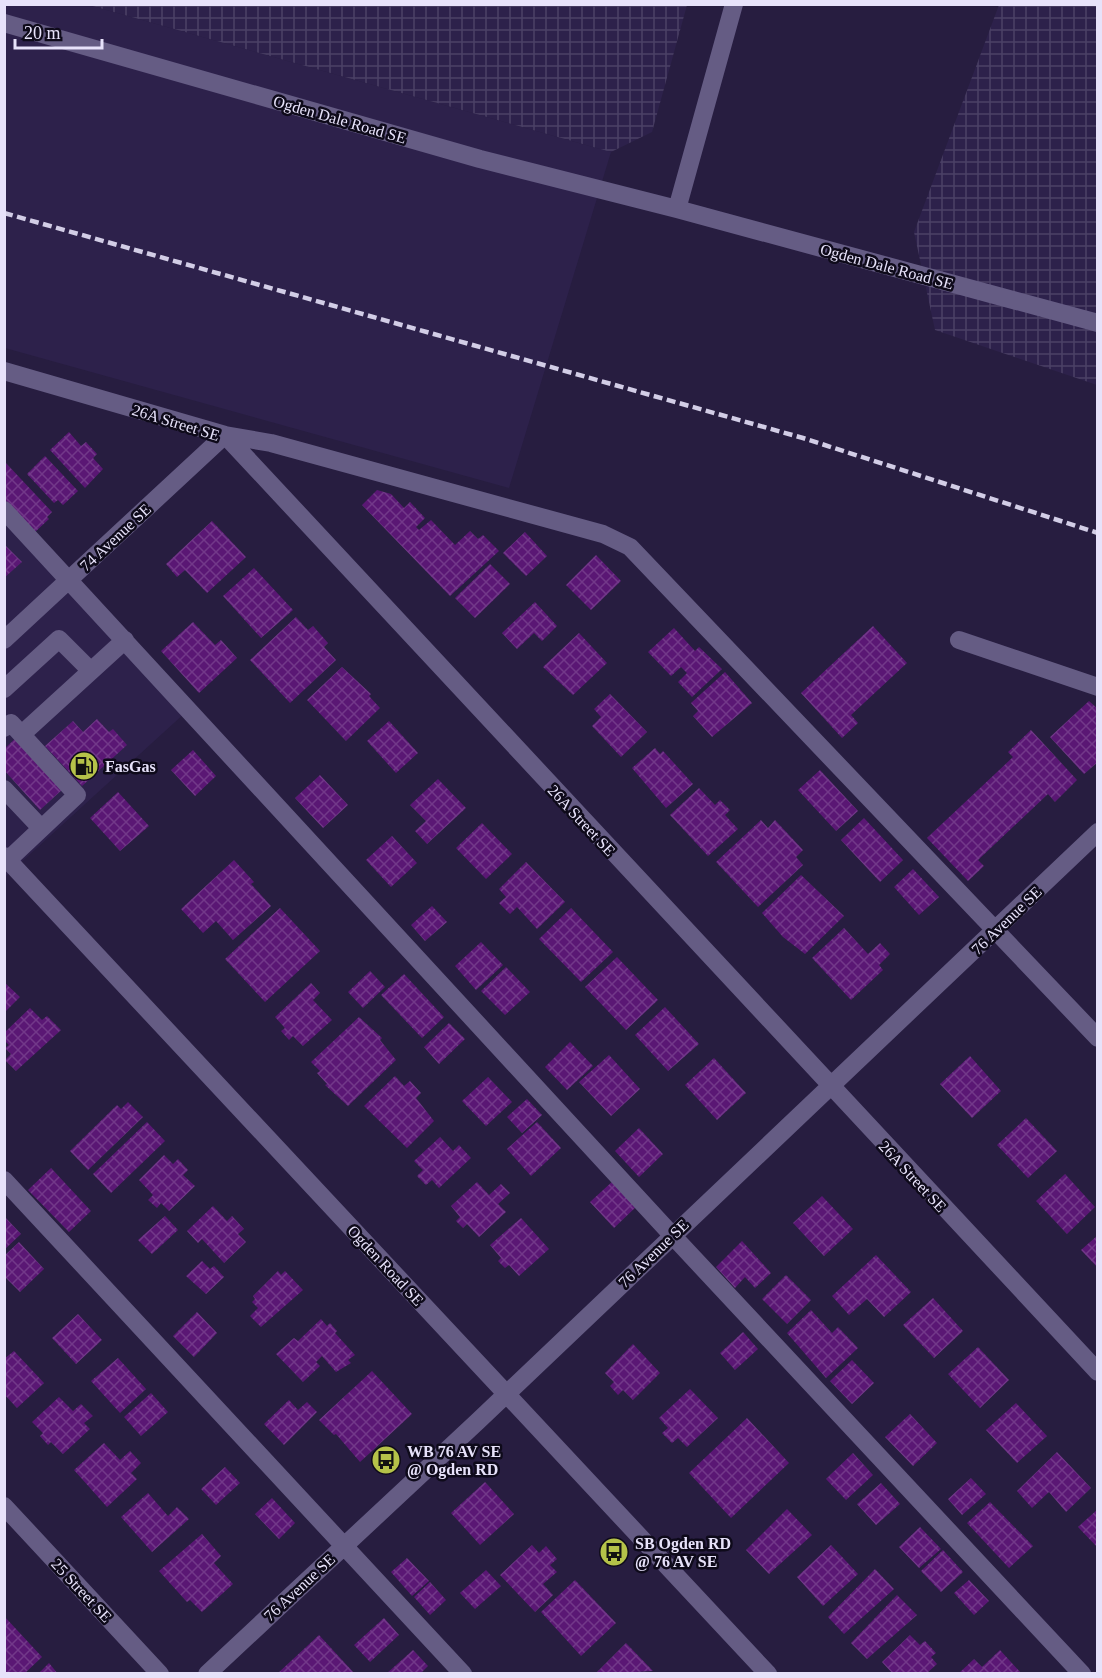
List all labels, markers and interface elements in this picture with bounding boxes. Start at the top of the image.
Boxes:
scale bar [15,12,102,50]
text: 20 m [24,23,61,43]
street label: Ogden Dale Road SE [271,92,408,148]
street label: Ogden Dale Road SE [818,241,955,293]
street label: 26A Street SE [130,401,222,444]
street label: 74 Avenue SE [77,500,154,574]
fuel station icon: FasGas [68,750,100,782]
place label: FasGas [105,758,156,775]
street label: 26A Street SE [544,781,619,859]
street label: 76 Avenue SE [968,883,1045,958]
street label: 26A Street SE [875,1137,950,1215]
street label: 76 Avenue SE [615,1216,692,1291]
street label: Ogden Road SE [344,1222,427,1310]
place label: WB 76 AV SE @ Ogden RD [407,1443,501,1479]
bus stop icon: WB 76 AV SE @ Ogden RD [370,1444,402,1476]
place label: SB Ogden RD @ 76 AV SE [635,1535,731,1571]
bus stop icon: SB Ogden RD @ 76 AV SE [598,1536,630,1568]
street label: 76 Avenue SE [261,1550,338,1624]
street label: 25 Street SE [48,1555,115,1625]

